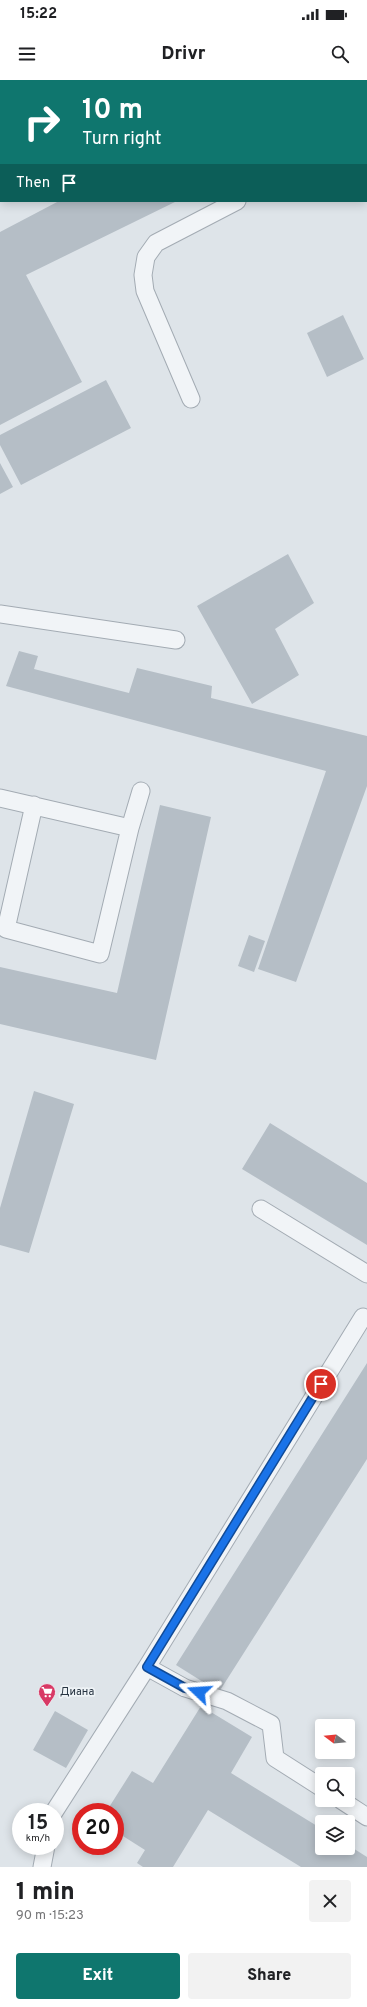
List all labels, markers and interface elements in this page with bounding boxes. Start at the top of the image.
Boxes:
text: 15:22 [20,5,57,24]
icon: menu [16,43,38,65]
text: Drivr [162,43,205,66]
icon: search [329,43,351,65]
text: 10 m [82,93,143,129]
icon: right [16,96,68,148]
text: Turn right [82,128,162,151]
icon: arrive [58,172,80,194]
text: Then [16,174,50,193]
pin [304,1367,338,1401]
icon: arrive [310,1373,332,1395]
position arrow [178,1671,220,1713]
supermarket icon: Диана [37,1682,57,1707]
place label: Диана [60,1685,94,1699]
north arrow [315,1719,355,1759]
map controls [315,1719,355,1855]
button: search [315,1767,355,1807]
speed limit sign: 20 [72,1803,124,1855]
text: 15 [28,1811,48,1837]
button: layers [315,1815,355,1855]
text: km/h [26,1832,50,1845]
text: 1 min [16,1878,75,1908]
button: close [309,1880,351,1922]
text: 90 m · 15:23 [16,1908,84,1924]
button: Exit [16,1953,180,1999]
button: Share [188,1953,351,1999]

